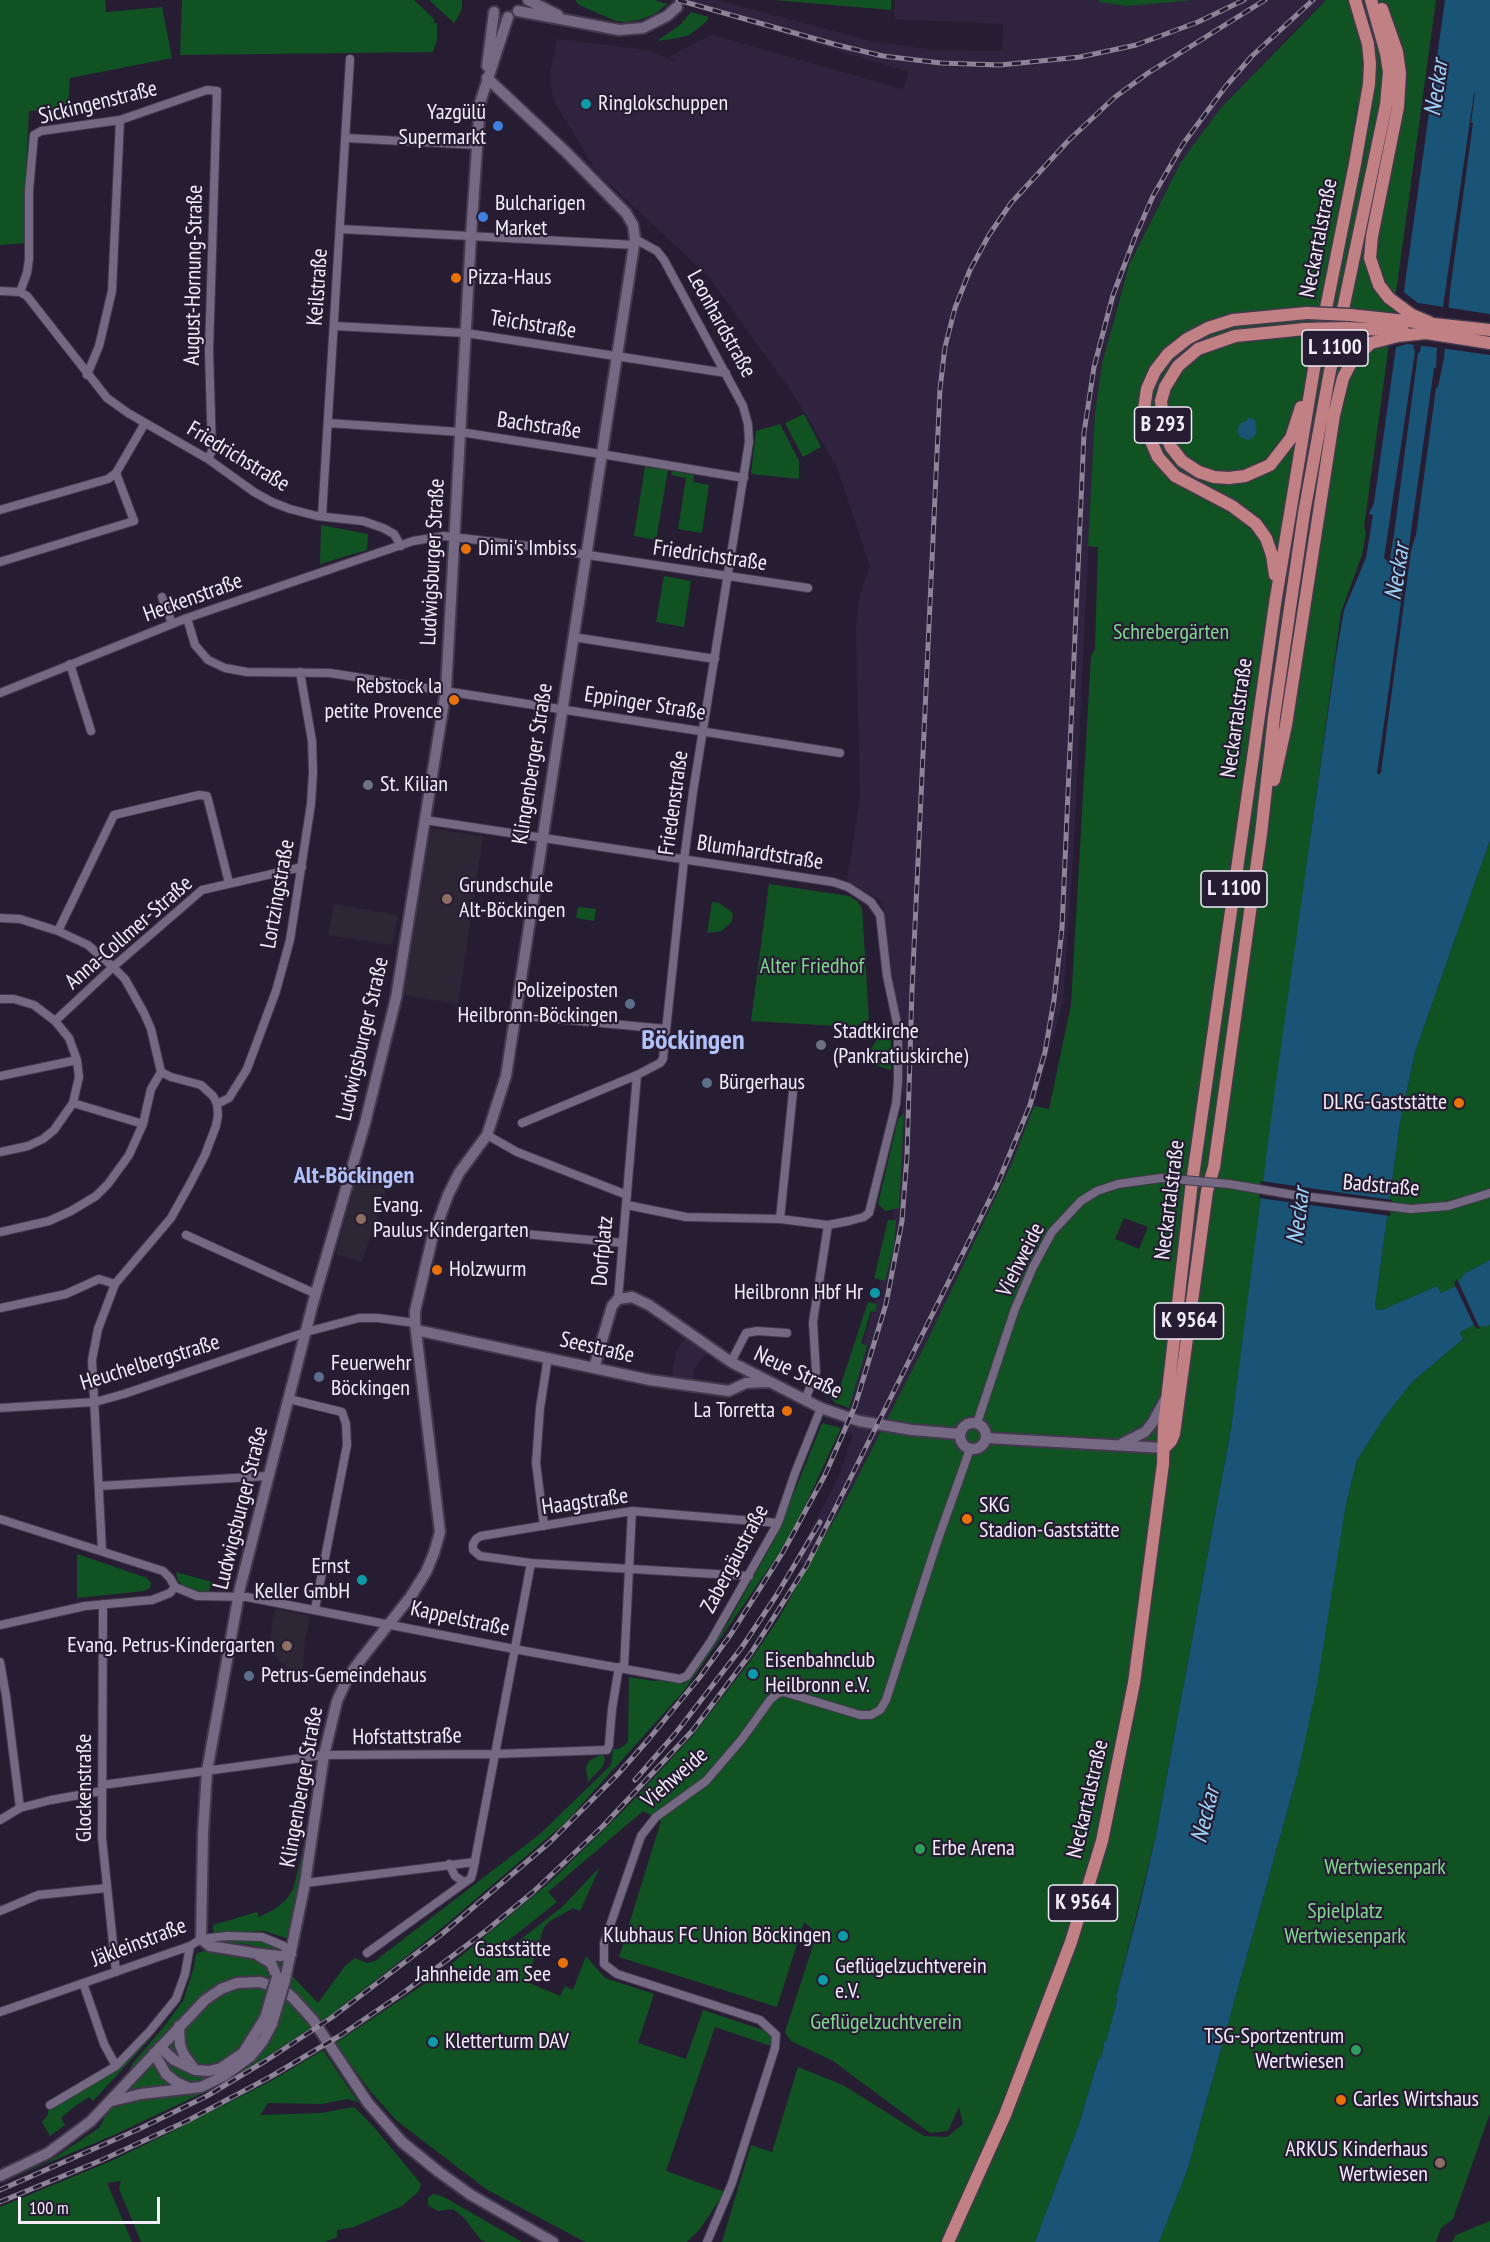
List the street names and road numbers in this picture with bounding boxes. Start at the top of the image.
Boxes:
street label: Sickingenstraße [36,76,160,130]
street label: Neckartalstraße [1295,176,1343,300]
street label: August-Hornung-Straße [179,184,209,366]
street label: Keilstraße [302,248,334,326]
street label: Leonhardstraße [681,266,761,382]
street label: Teichstraße [488,305,578,345]
road number: L 1100 [1302,330,1368,366]
street label: Bachstraße [495,407,583,445]
road number: B 293 [1134,407,1192,443]
street label: Friedrichstraße [182,416,294,498]
street label: Ludwigsburger Straße [415,478,451,646]
street label: Friedrichstraße [651,535,769,577]
street label: Heckenstraße [140,568,246,628]
street label: Neckartalstraße [1216,656,1258,780]
street label: Eppinger Straße [582,681,708,727]
street label: Klingenberger Straße [507,682,559,846]
street label: Friedenstraße [654,749,694,857]
street label: Blumhardtstraße [695,830,825,876]
street label: Lortzingstraße [255,837,301,951]
street label: Anna-Collmer-Straße [60,871,198,995]
road number: L 1100 [1201,871,1267,907]
street label: Ludwigsburger Straße [331,955,395,1123]
street label: Neckartalstraße [1150,1139,1190,1261]
street label: Badstraße [1342,1170,1420,1202]
street label: Dorfplatz [587,1215,619,1287]
street label: Viehweide [991,1219,1051,1301]
road number: K 9564 [1154,1303,1224,1339]
street label: Seestraße [557,1327,637,1369]
street label: Heuchelbergstraße [77,1329,223,1397]
street label: Neue Straße [750,1341,846,1405]
street label: Ludwigsburger Straße [208,1424,274,1592]
street label: Haagstraße [540,1483,630,1521]
street label: Zabergäustraße [695,1500,775,1618]
street label: Kappelstraße [408,1596,512,1642]
street label: Klingenberger Straße [275,1705,329,1869]
street label: Hofstattstraße [352,1723,462,1751]
street label: Glockenstraße [72,1734,98,1842]
street label: Neckartalstraße [1062,1737,1114,1861]
street label: Viehweide [637,1742,713,1814]
road number: K 9564 [1048,1885,1118,1921]
street label: Jäkleinstraße [88,1913,190,1973]

